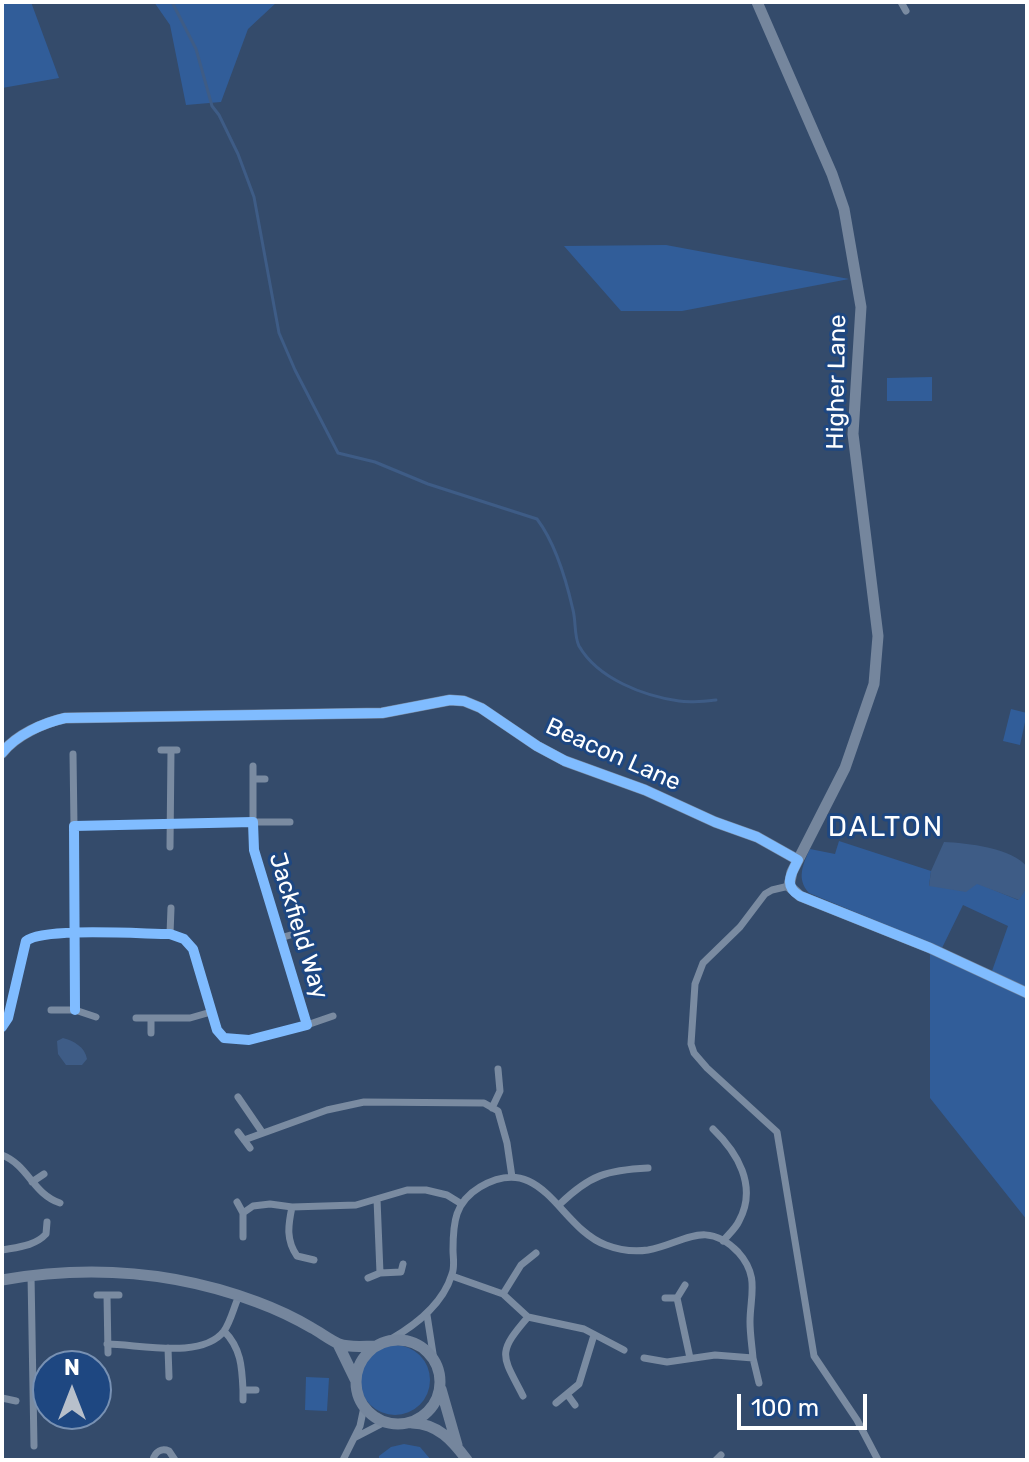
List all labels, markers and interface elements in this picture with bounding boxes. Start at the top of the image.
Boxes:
street label: Higher Lane [821,314,853,450]
street label: Beacon Lane [541,712,685,798]
district label: DALTON [828,811,944,845]
street label: Jackfield Way [262,849,334,1003]
north arrow [32,1350,112,1430]
text: N [64,1354,80,1381]
scale bar [741,1378,871,1428]
text: 100 m [751,1394,819,1422]

